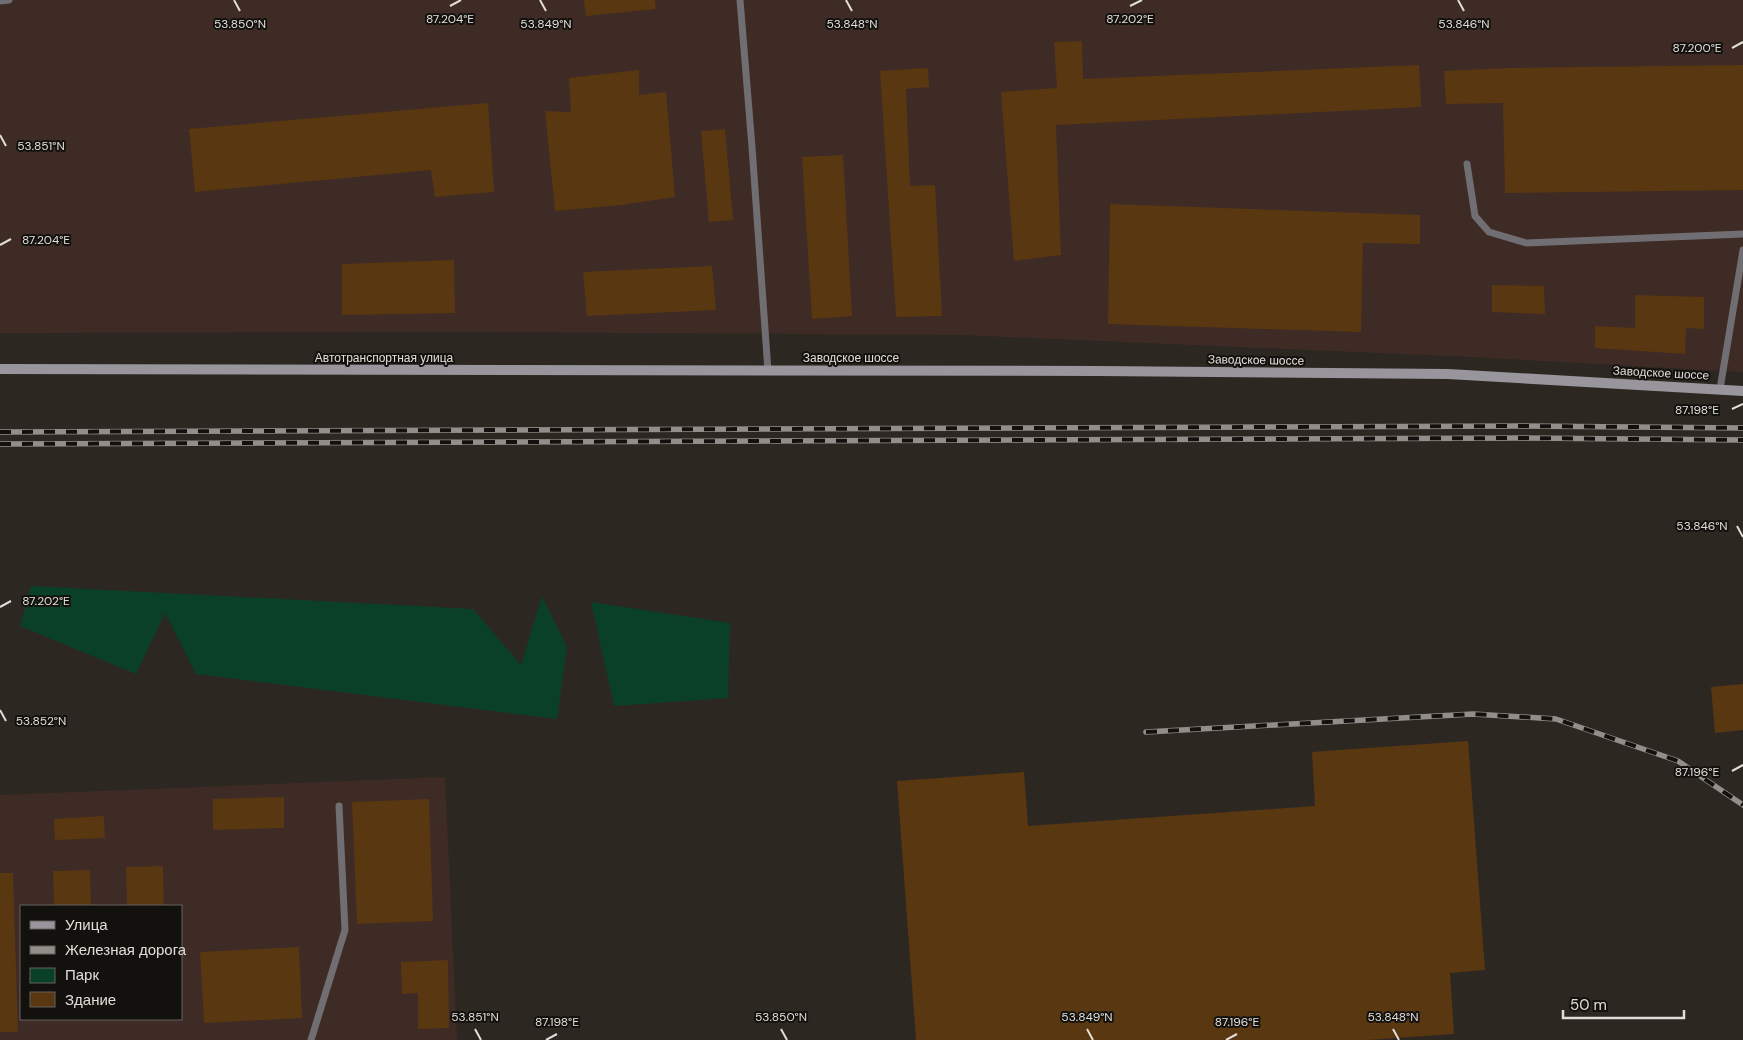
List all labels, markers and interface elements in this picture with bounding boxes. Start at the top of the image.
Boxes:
text: 87.204°E [426,11,474,27]
text: 87.202°E [1106,11,1154,27]
text: 53.850°N [214,16,266,32]
text: 53.849°N [520,16,572,32]
text: 53.848°N [826,16,878,32]
text: 53.846°N [1438,16,1490,32]
text: 87.200°E [1672,40,1722,56]
text: 53.851°N [17,138,65,154]
text: 87.204°E [22,232,70,248]
street label: Автотранспортная улица [315,350,454,366]
street label: Заводское шоссе [803,350,900,366]
street label: Заводское шоссе [1208,351,1305,369]
street label: Заводское шоссе [1612,362,1710,384]
text: 87.198°E [1675,402,1719,418]
text: 53.846°N [1676,518,1728,534]
text: 87.202°E [22,593,70,609]
text: 53.852°N [16,713,66,729]
text: 87.196°E [1675,764,1719,780]
legend [20,905,182,1020]
text: Улица [65,915,108,935]
text: Железная дорога [65,940,187,960]
text: Парк [65,965,99,985]
scale bar [1563,988,1684,1020]
text: Здание [65,990,116,1010]
text: 50 m [1570,995,1607,1015]
text: 53.851°N [451,1009,499,1025]
text: 53.850°N [755,1009,807,1025]
text: 53.849°N [1061,1009,1113,1025]
text: 53.848°N [1367,1009,1419,1025]
text: 87.198°E [535,1014,579,1030]
text: 87.196°E [1215,1014,1259,1030]

